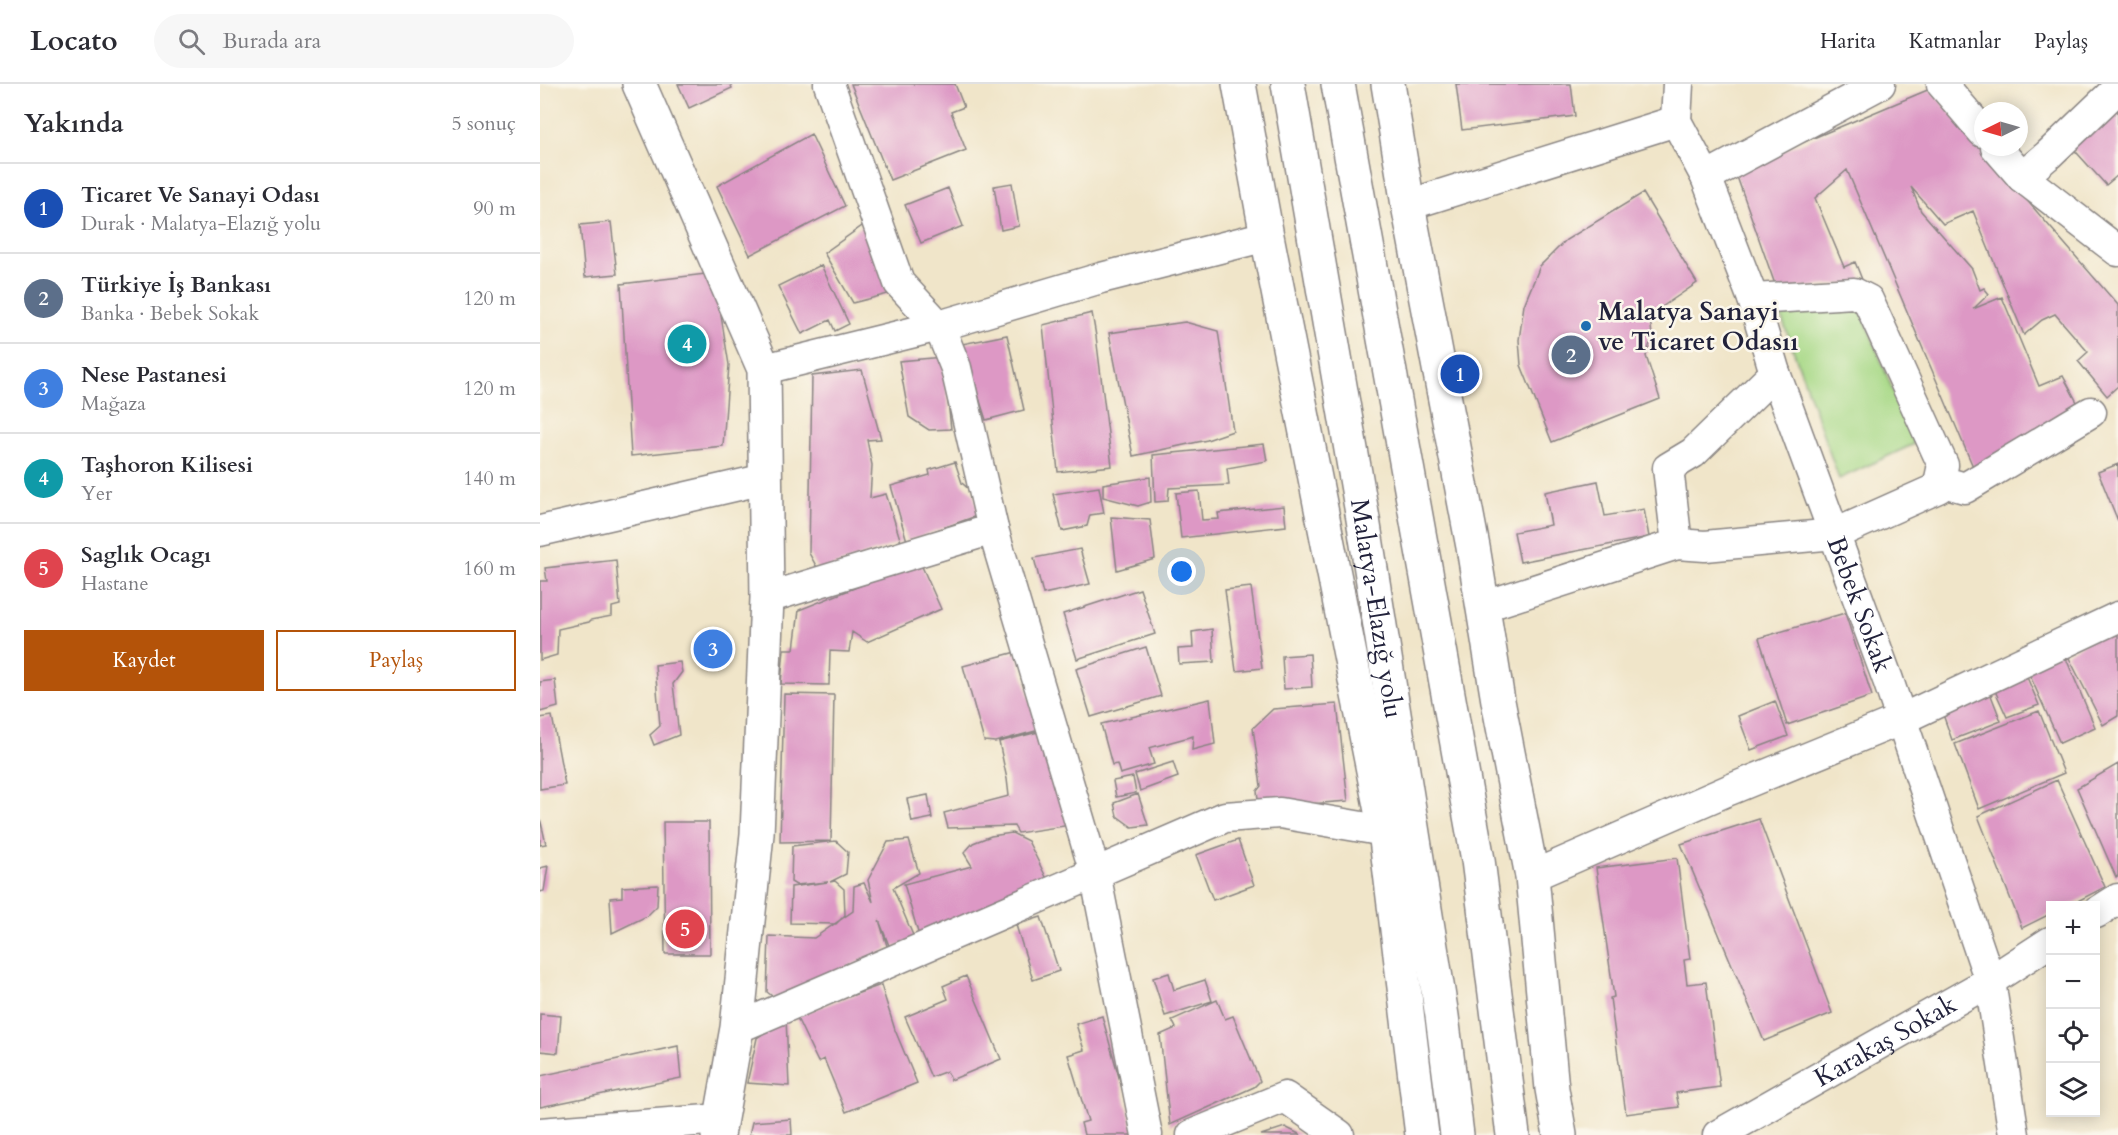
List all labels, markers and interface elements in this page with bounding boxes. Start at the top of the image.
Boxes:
search box [154,14,574,68]
text: Locato [30,22,118,60]
icon: search [175,25,208,58]
text: Burada ara [223,26,321,56]
text: Harita [1820,27,1876,56]
text: Katmanlar [1909,27,2001,56]
text: Paylaş [2034,27,2088,56]
north arrow [1974,102,2028,156]
text: Yakında [24,106,124,141]
text: 5 sonuç [451,110,516,137]
text: Ticaret Ve Sanayi Odası [81,180,320,210]
text: 1 [38,195,49,222]
text: 90 m [473,195,516,222]
text: Durak · Malatya-Elazığ yolu [81,210,321,237]
text: Türkiye İş Bankası [81,270,271,300]
text: 2 [38,285,49,312]
text: 120 m [463,285,516,312]
place label: Malatya Sanayi ve Ticaret Odasıı [1598,294,1799,359]
text: Banka · Bebek Sokak [81,300,259,327]
marker: Malatya Sanayi ve Ticaret Odasıı [1579,319,1593,333]
pin: 4 [668,322,706,366]
pin: 2 [1552,332,1590,378]
pin: 1 [1440,352,1480,396]
text: Nese Pastanesi [81,360,227,390]
text: 3 [38,375,49,402]
text: 120 m [463,375,516,402]
text: Mağaza [81,390,146,417]
text: Taşhoron Kilisesi [81,450,253,480]
text: 4 [38,465,49,492]
text: 140 m [463,465,516,492]
text: Yer [81,480,112,507]
street label: Malatya-Elazığ yolu [1342,496,1412,721]
street label: Bebek Sokak [1819,531,1901,677]
text: Saglık Ocagı [81,540,211,570]
text: 5 [38,555,49,582]
text: 160 m [463,555,516,582]
your location [1167,557,1196,586]
text: Hastane [81,570,148,597]
pin: 3 [694,626,732,672]
button: Kaydet [24,630,264,691]
button: Paylaş [276,630,516,691]
map controls [2046,901,2100,1117]
button: + [2046,901,2100,955]
pin: 5 [666,906,704,952]
button: − [2046,955,2100,1009]
street label: Karakaş Sokak [1808,986,1963,1095]
button: locate [2046,1009,2100,1063]
button: layers [2046,1063,2100,1117]

